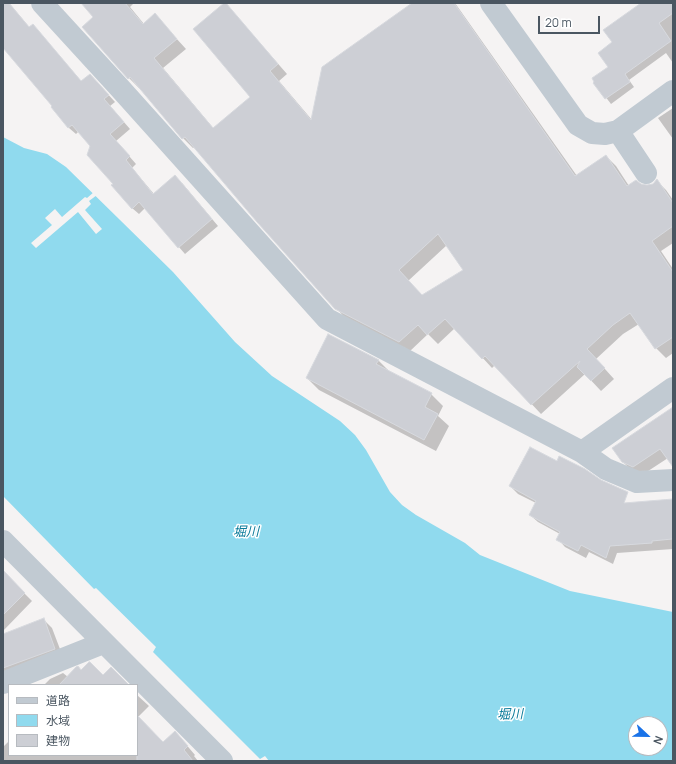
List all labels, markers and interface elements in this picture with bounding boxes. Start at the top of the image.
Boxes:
scale bar [540,8,602,34]
text: 20 m [545,14,572,31]
water label: 堀川 [233,524,259,540]
legend [8,684,138,756]
text: 道路 [46,692,70,709]
water label: 堀川 [497,707,523,723]
text: 水域 [46,712,70,729]
north arrow [628,716,668,756]
text: 建物 [46,732,70,749]
text: N [650,734,667,747]

